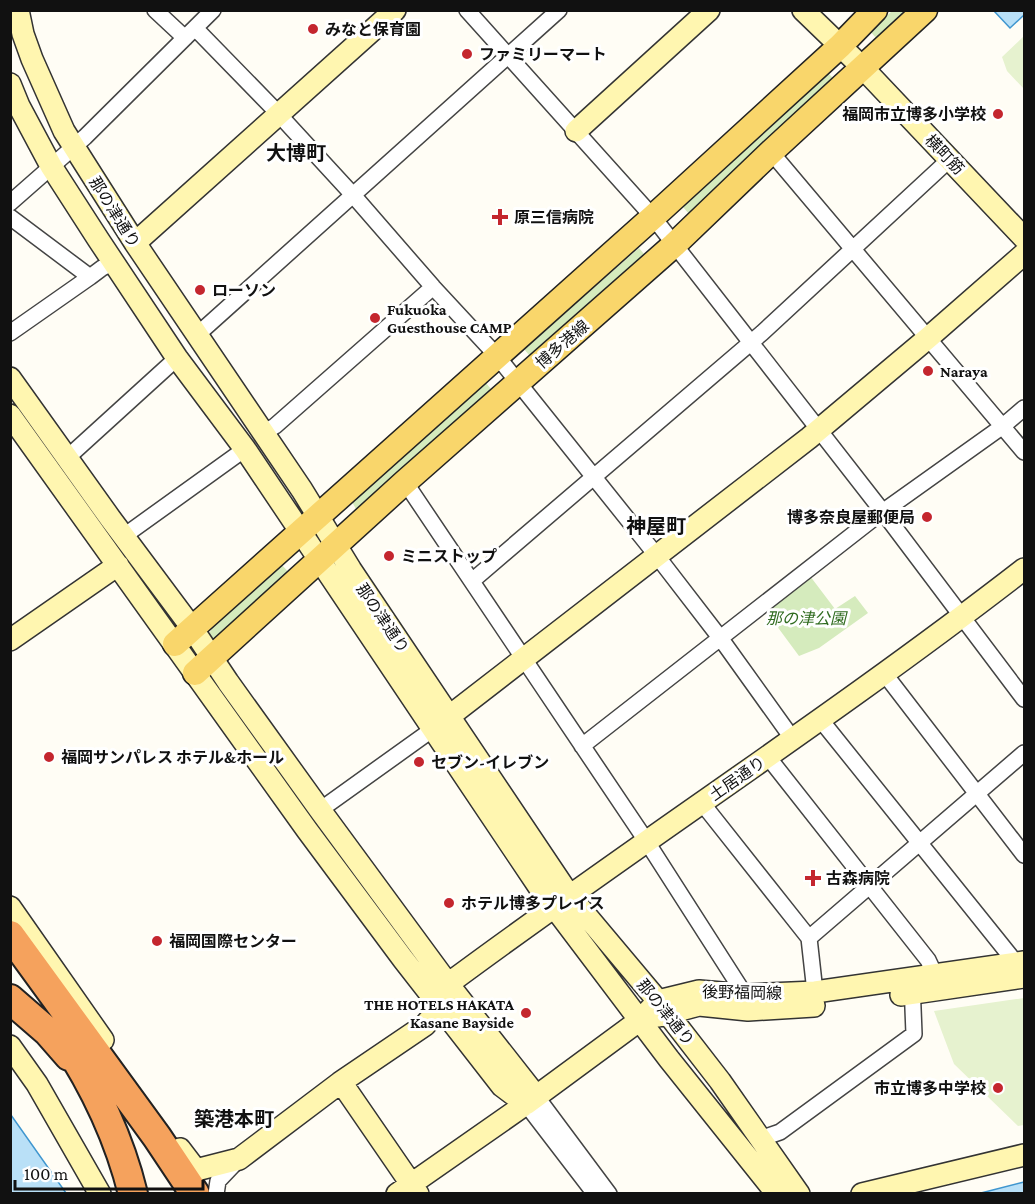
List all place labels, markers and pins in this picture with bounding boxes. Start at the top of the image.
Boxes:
place label: みなと保育園 [325,21,421,38]
marker: みなと保育園 [306,22,320,36]
place label: ファミリーマート [479,46,607,63]
marker: ファミリーマート [460,47,474,61]
place label: 福岡市立博多小学校 [842,105,986,123]
marker: 福岡市立博多小学校 [991,107,1005,121]
marker: 原三信病院 [491,208,509,226]
place label: 原三信病院 [514,209,594,226]
place label: ローソン [212,282,276,299]
marker: ローソン [193,283,207,297]
place label: Fukuoka Guesthouse CAMP [387,301,512,336]
marker: Fukuoka Guesthouse CAMP [368,311,382,325]
place label: Naraya [940,363,988,380]
marker: Naraya [921,364,935,378]
place label: 博多奈良屋郵便局 [787,508,915,526]
marker: 博多奈良屋郵便局 [920,510,934,524]
place label: ミニストップ [401,548,497,565]
marker: ミニストップ [382,549,396,563]
place label: 福岡サンパレス ホテル&ホール [61,749,284,766]
marker: 福岡サンパレス ホテル&ホール [42,750,56,764]
place label: セブン-イレブン [431,754,549,771]
marker: セブン-イレブン [412,755,426,769]
marker: 古森病院 [804,869,822,887]
place label: 古森病院 [826,870,890,887]
place label: ホテル博多プレイス [461,894,605,912]
marker: ホテル博多プレイス [442,896,456,910]
place label: 福岡国際センター [169,933,297,950]
marker: 福岡国際センター [150,934,164,948]
place label: THE HOTELS HAKATA Kasane Bayside [364,996,515,1031]
marker: THE HOTELS HAKATA Kasane Bayside [519,1006,533,1020]
place label: 市立博多中学校 [874,1079,986,1097]
marker: 市立博多中学校 [991,1081,1005,1095]

